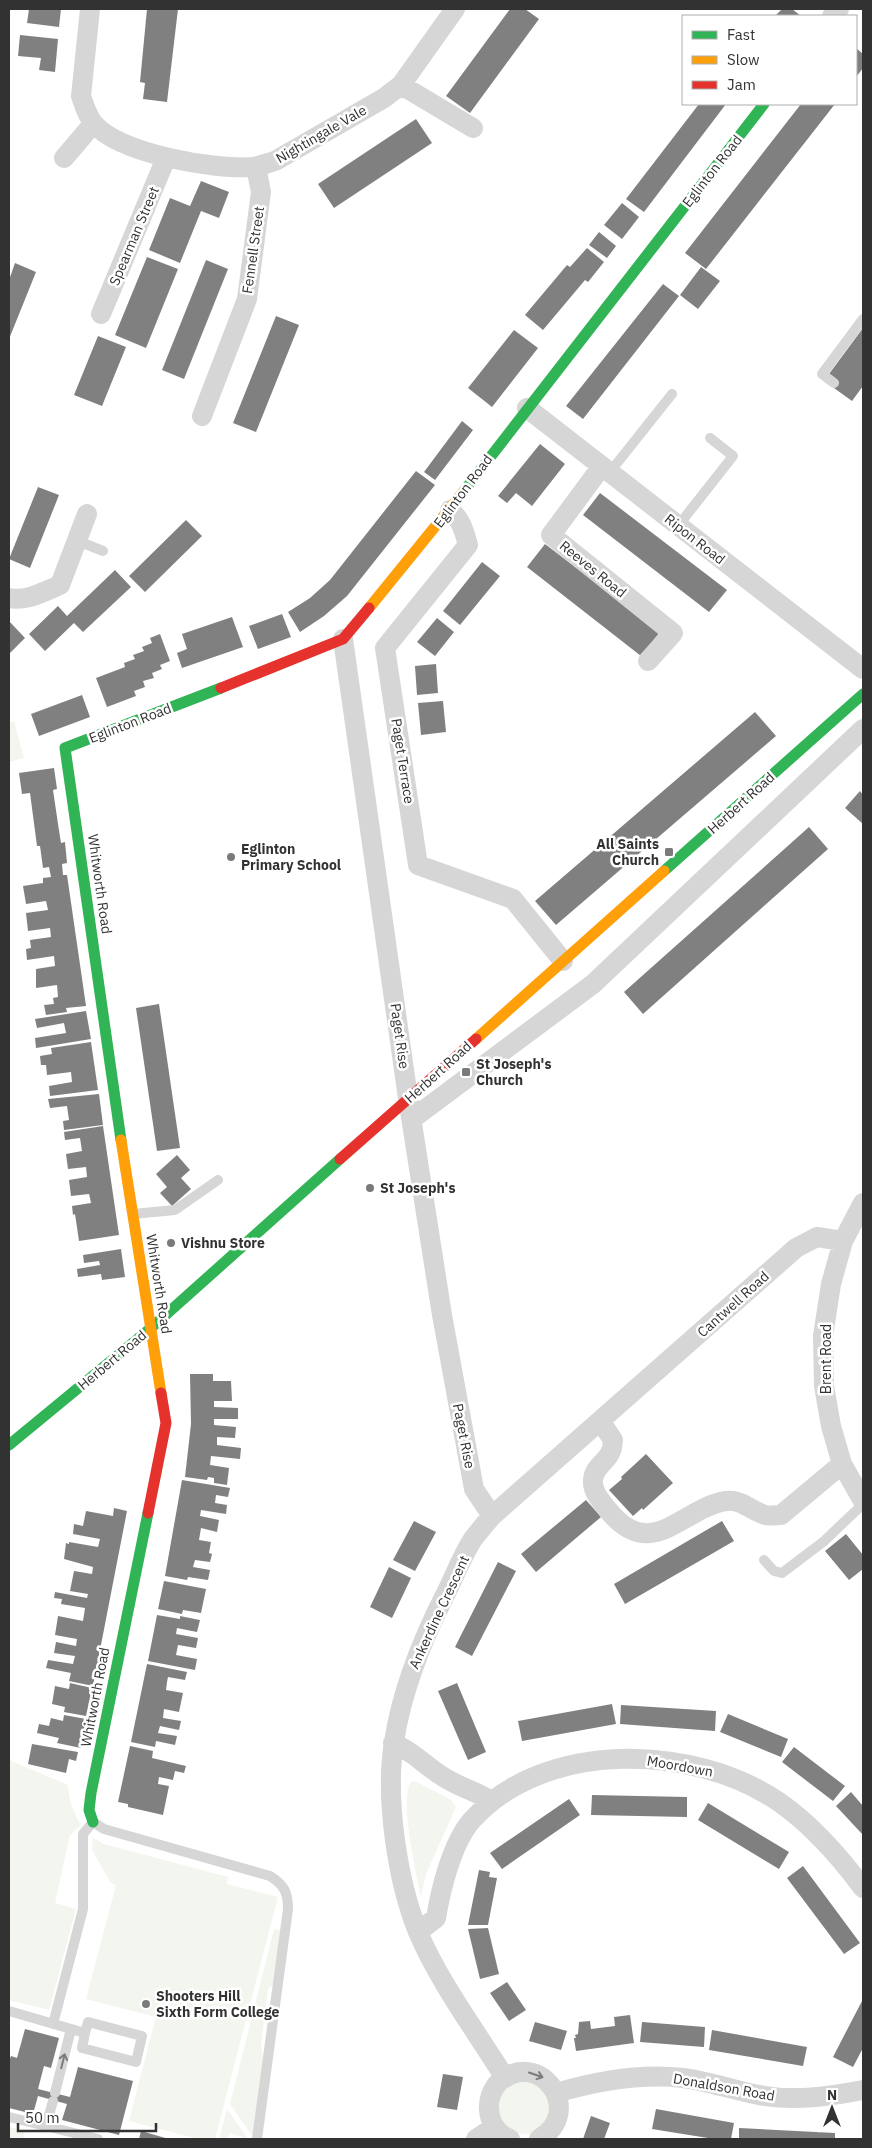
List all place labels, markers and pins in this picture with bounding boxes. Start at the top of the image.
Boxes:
place label: All Saints Church [596,835,659,869]
place label: Eglinton Primary School [241,840,341,874]
marker: All Saints Church [663,846,675,858]
marker: Eglinton Primary School [225,851,237,863]
place label: St Joseph's Church [476,1055,551,1089]
marker: St Joseph's Church [460,1066,472,1078]
place label: St Joseph's [380,1179,455,1197]
marker: St Joseph's [364,1182,376,1194]
place label: Vishnu Store [181,1234,265,1252]
marker: Vishnu Store [165,1237,177,1249]
place label: Shooters Hill Sixth Form College [156,1987,280,2021]
marker: Shooters Hill Sixth Form College [140,1998,152,2010]

